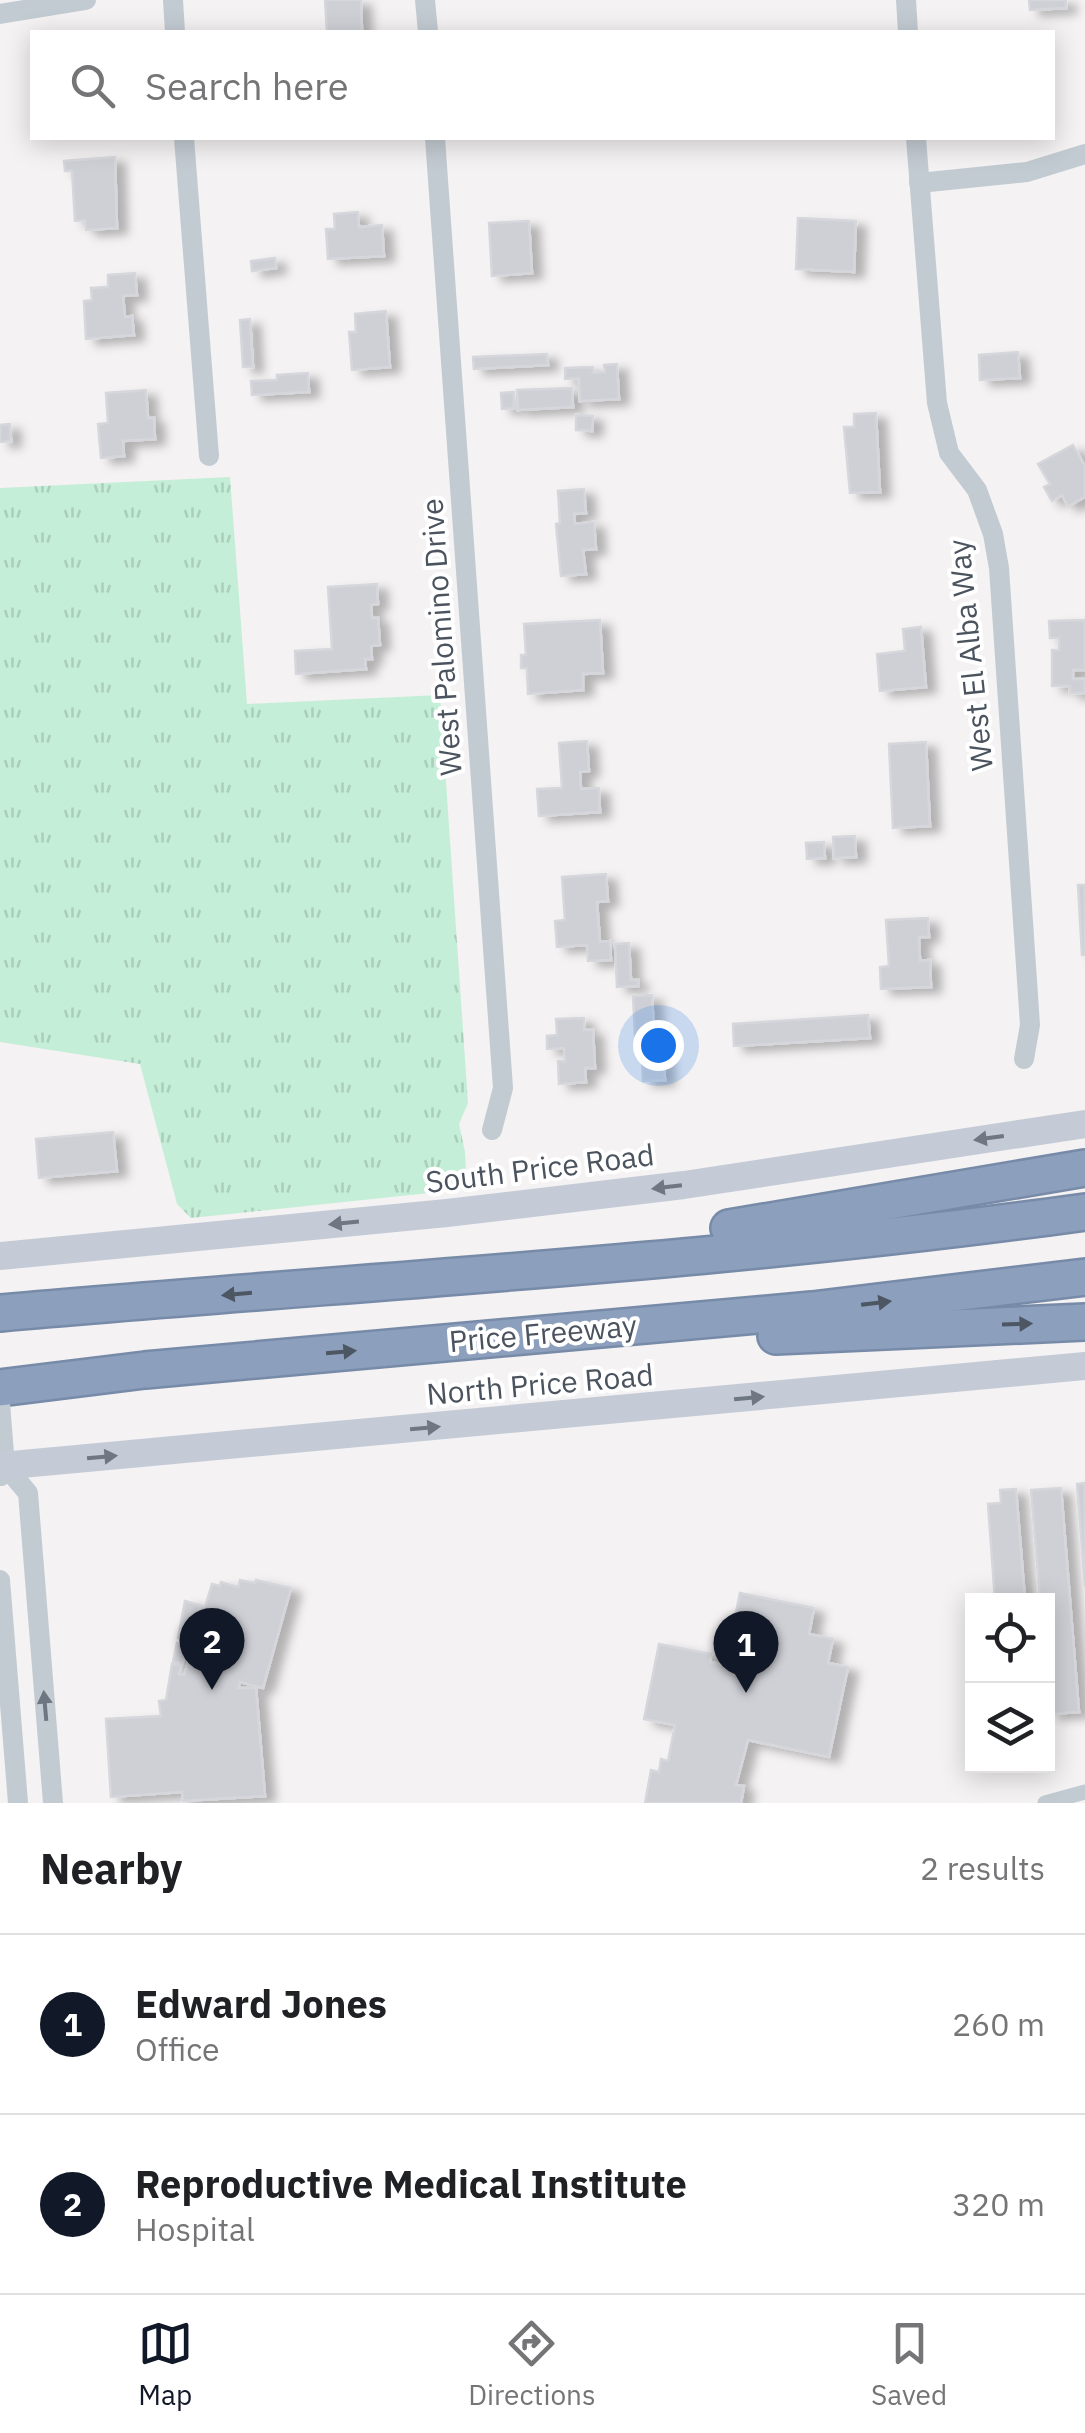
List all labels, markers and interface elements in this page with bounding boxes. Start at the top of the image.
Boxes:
search box [30,30,1055,140]
icon: search [65,58,120,113]
text: Search here [145,61,349,110]
street label: West Palomino Drive [411,497,470,777]
street label: West El Alba Way [938,537,1001,773]
your location [633,1020,684,1071]
one-way arrow [972,1131,1004,1146]
street label: South Price Road [423,1134,656,1201]
one-way arrow [651,1179,683,1195]
one-way arrow [328,1216,360,1232]
one-way arrow [220,1286,252,1302]
one-way arrow [861,1294,892,1310]
street label: Price Freeway [447,1305,638,1360]
one-way arrow [1002,1316,1034,1332]
one-way arrow [325,1344,357,1360]
street label: North Price Road [425,1354,655,1413]
one-way arrow [734,1390,765,1406]
one-way arrow [410,1419,442,1435]
one-way arrow [86,1449,118,1465]
map controls [965,1593,1055,1773]
button: locate [965,1593,1055,1683]
pin: 2 [180,1608,244,1690]
pin: 1 [714,1610,778,1693]
button: layers [965,1683,1055,1773]
one-way arrow [37,1689,53,1721]
text: Nearby [40,1841,182,1896]
text: 2 results [920,1847,1045,1889]
text: Edward Jones [135,1979,387,2028]
text: 1 [63,2003,82,2045]
text: 260 m [952,2003,1045,2045]
text: Office [135,2028,220,2070]
text: Reproductive Medical Institute [135,2159,687,2208]
text: 2 [63,2183,82,2225]
text: 320 m [952,2183,1045,2225]
text: Hospital [135,2208,255,2250]
tab: Map [138,2316,193,2413]
tab: Directions [468,2316,596,2413]
tab: Saved [871,2316,947,2413]

